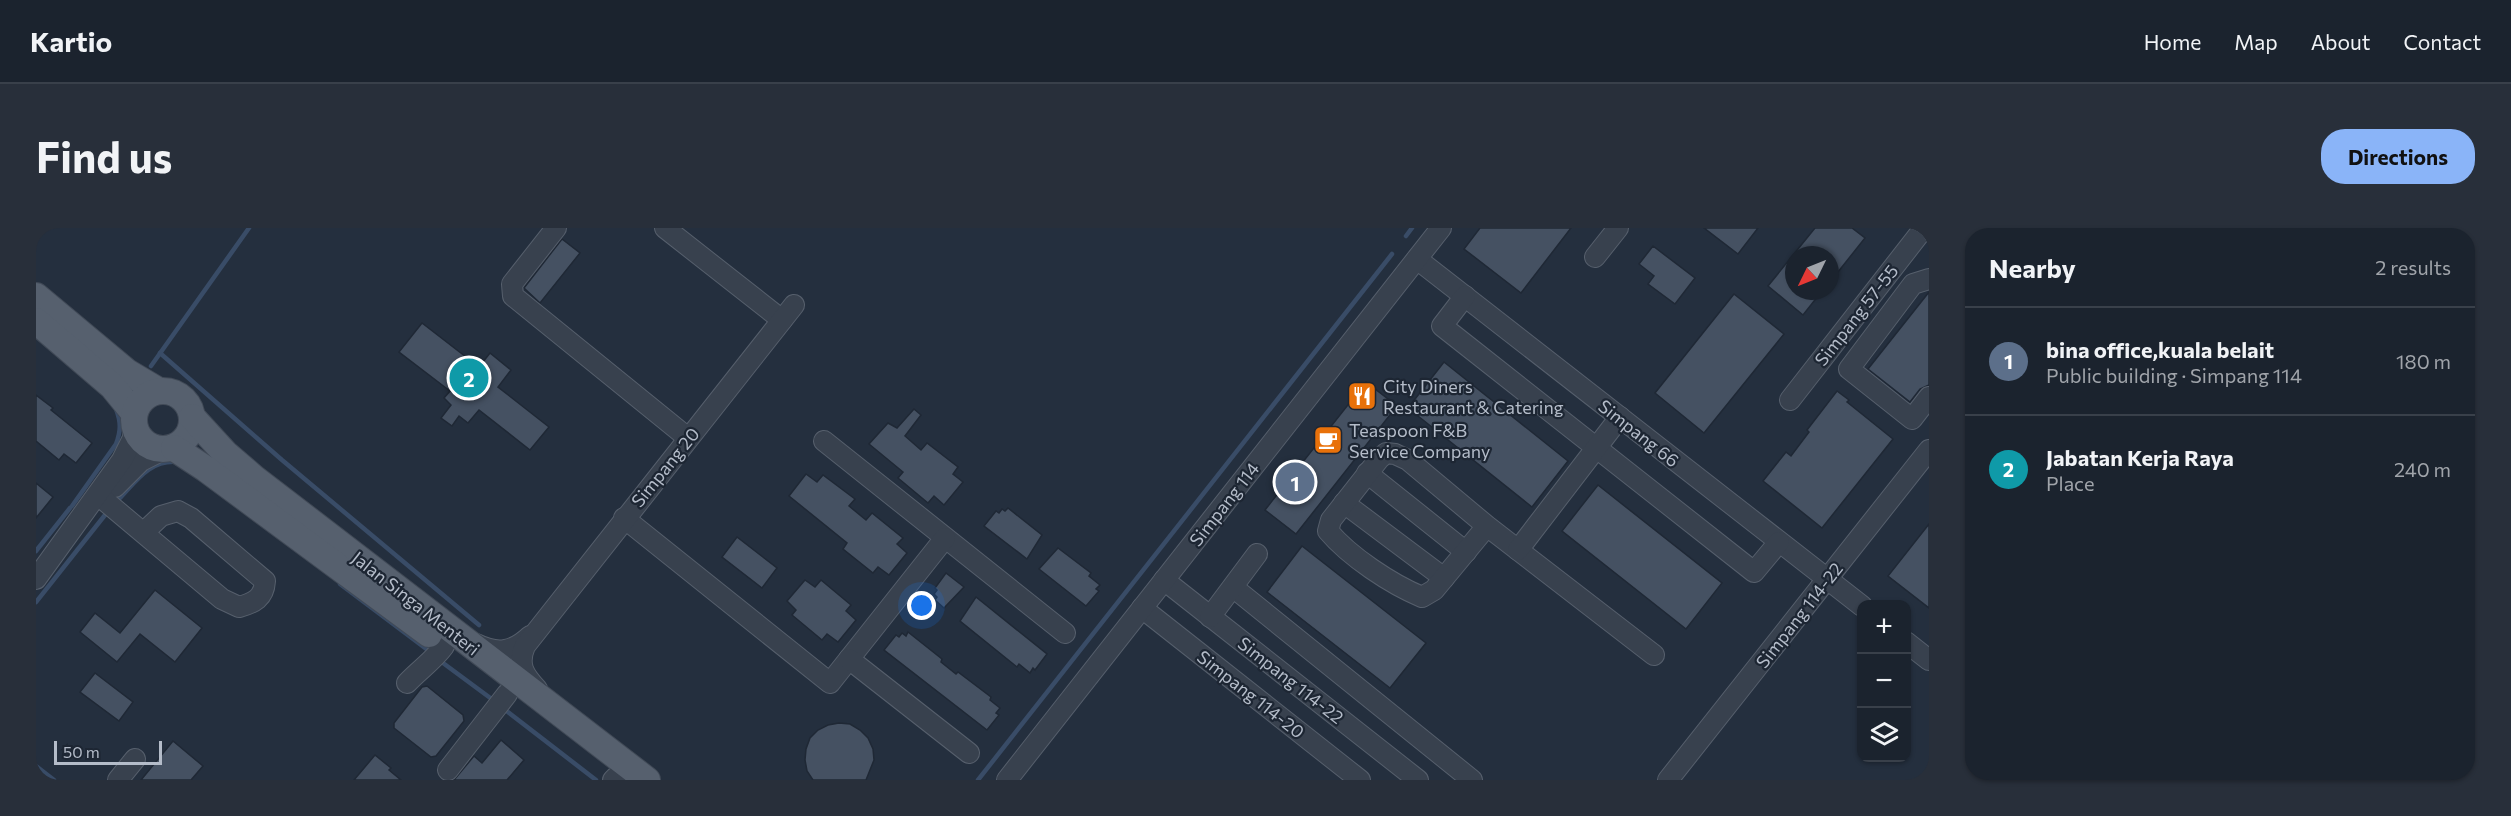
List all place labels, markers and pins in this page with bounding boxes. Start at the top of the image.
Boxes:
pin: 2 [450,356,488,400]
place label: City Diners Restaurant & Catering [1383,375,1564,418]
restaurant icon: City Diners Restaurant & Catering [1346,380,1378,412]
place label: Teaspoon F&B Service Company [1349,419,1490,462]
cafe icon: Teaspoon F&B Service Company [1312,424,1344,456]
pin: 1 [1276,460,1314,504]

